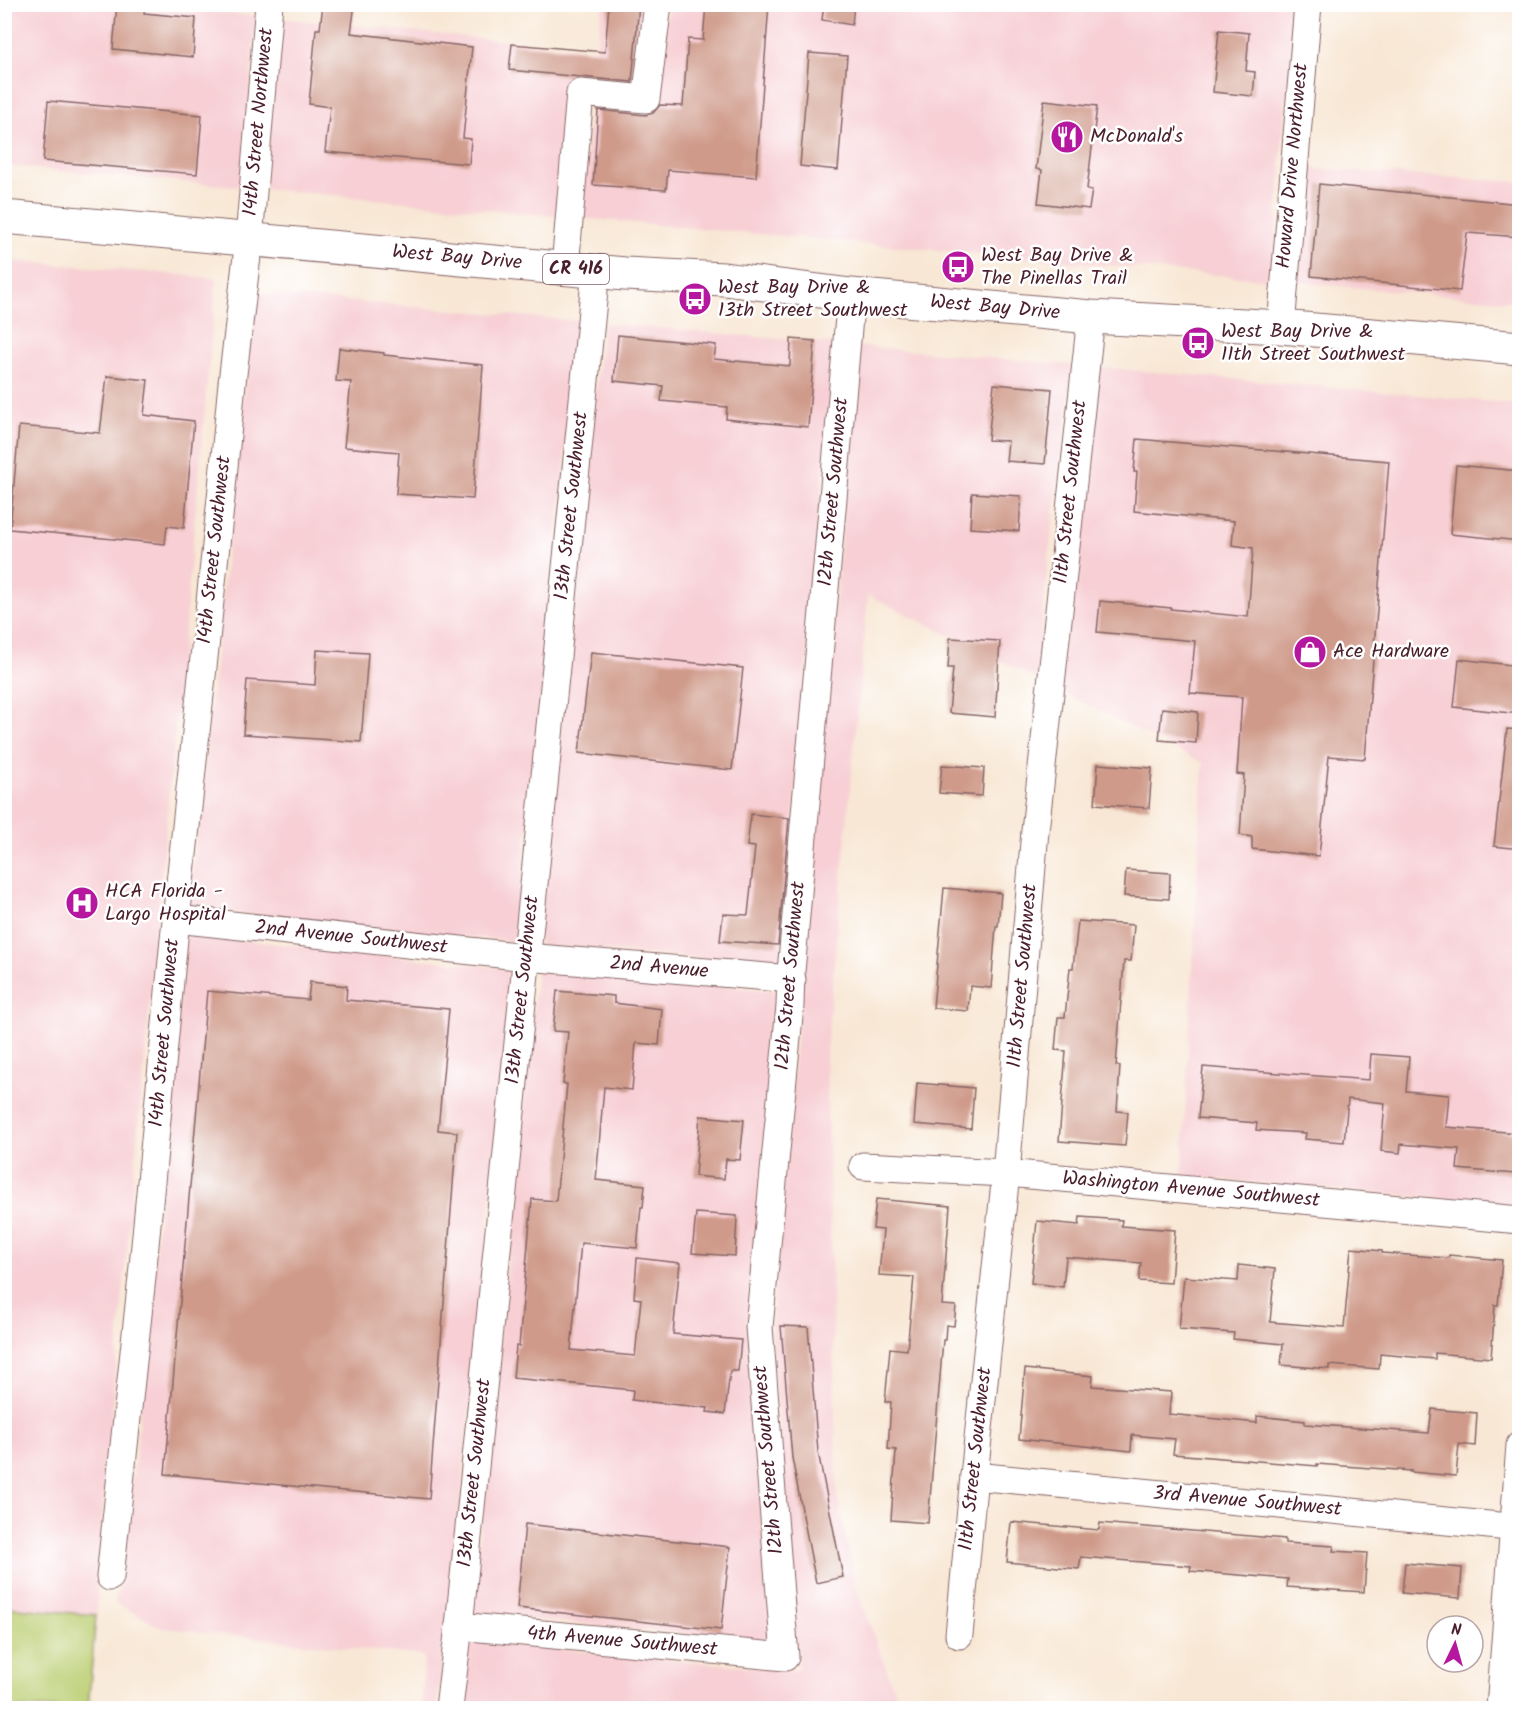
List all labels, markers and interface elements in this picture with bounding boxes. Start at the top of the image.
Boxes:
street label: 14th Street Northwest [235,26,283,217]
street label: Howard Drive Northwest [1268,62,1318,270]
restaurant icon: McDonald's [1049,119,1085,155]
place label: McDonald's [1090,121,1183,153]
street label: West Bay Drive [391,236,523,280]
place label: West Bay Drive & The Pinellas Trail [981,240,1133,295]
bus stop icon: West Bay Drive & The Pinellas Trail [940,249,976,285]
road number: CR 416 [543,254,609,284]
place label: West Bay Drive & 13th Street Southwest [718,272,908,327]
bus stop icon: West Bay Drive & 13th Street Southwest [677,281,713,317]
street label: West Bay Drive [929,286,1061,330]
place label: West Bay Drive & 11th Street Southwest [1221,316,1406,371]
bus stop icon: West Bay Drive & 11th Street Southwest [1180,325,1216,361]
street label: 12th Street Southwest [810,396,858,588]
street label: 11th Street Southwest [1045,398,1097,585]
street label: 13th Street Southwest [546,410,598,602]
street label: 14th Street Southwest [189,454,241,646]
shop icon: Ace Hardware [1292,634,1328,670]
place label: Ace Hardware [1333,636,1449,668]
place label: HCA Florida - Largo Hospital [105,876,226,931]
street label: 12th Street Southwest [767,880,815,1072]
street label: 11th Street Southwest [999,883,1047,1069]
hospital icon: HCA Florida - Largo Hospital [64,885,100,921]
street label: 13th Street Southwest [497,894,549,1086]
street label: 2nd Avenue Southwest [253,912,449,964]
street label: 14th Street Southwest [141,937,189,1129]
street label: 2nd Avenue [608,948,710,988]
street label: Washington Avenue Southwest [1061,1163,1321,1217]
street label: 12th Street Southwest [745,1364,793,1556]
street label: 11th Street Southwest [950,1365,1002,1552]
street label: 13th Street Southwest [449,1377,501,1569]
street label: 3rd Avenue Southwest [1151,1478,1343,1526]
north arrow [1425,1614,1485,1674]
street label: 4th Avenue Southwest [526,1618,719,1666]
text: N [1450,1618,1462,1643]

